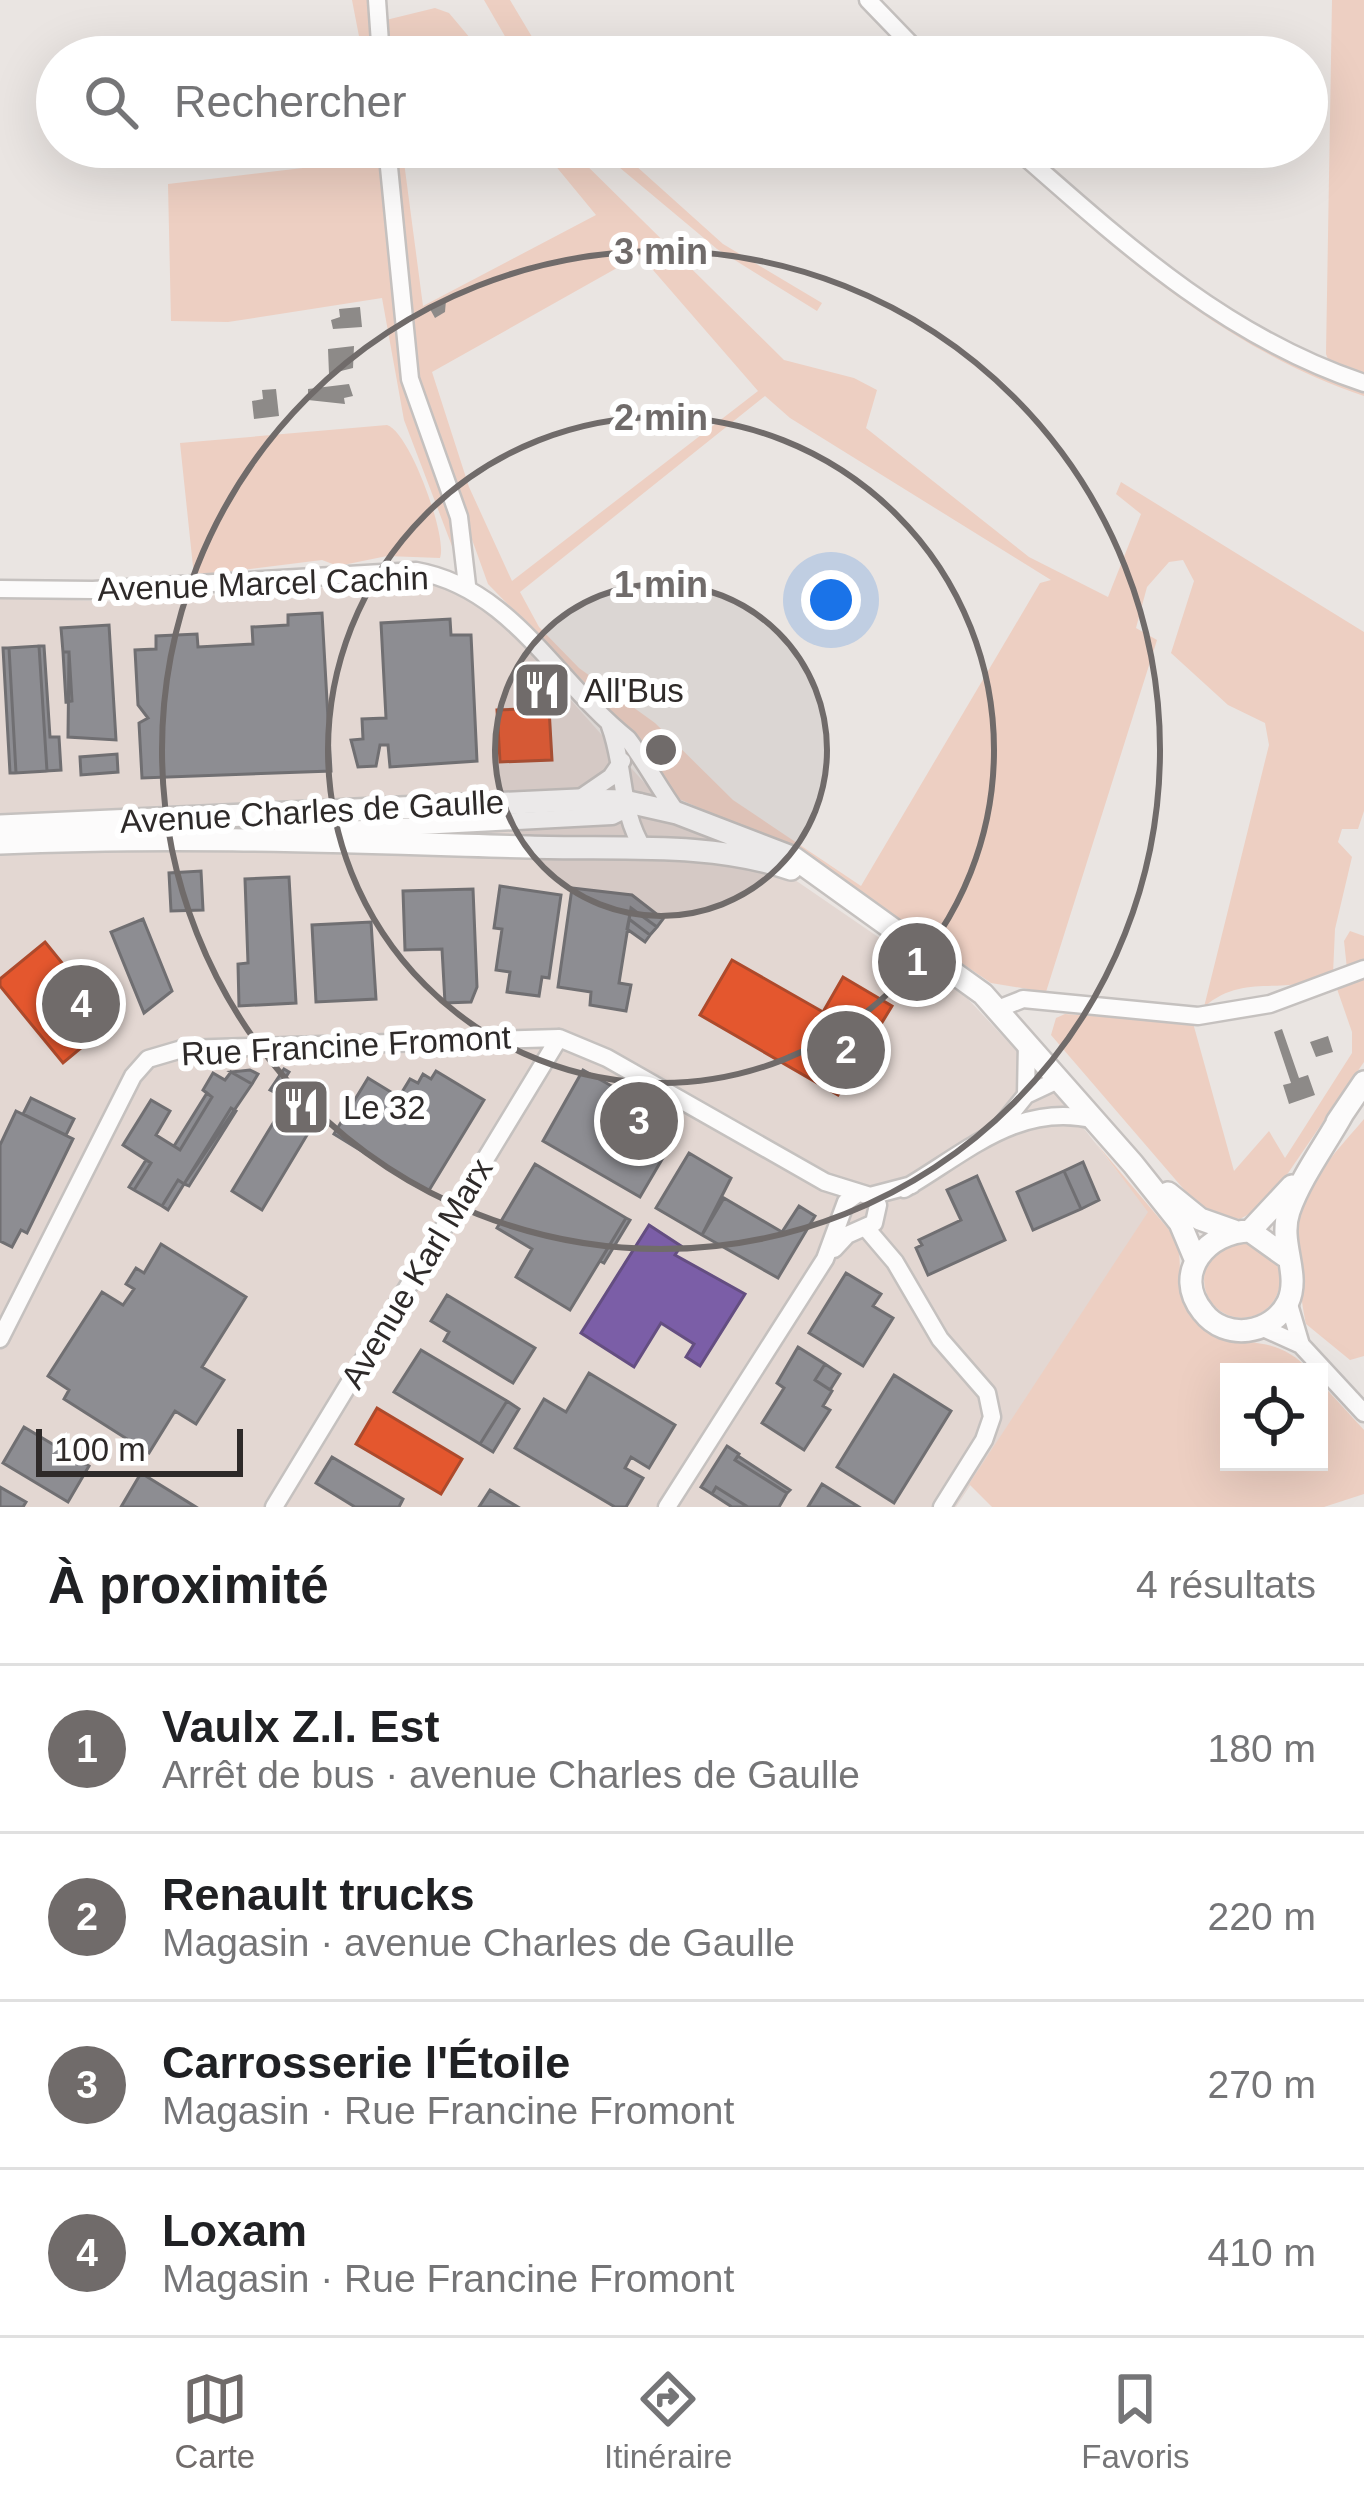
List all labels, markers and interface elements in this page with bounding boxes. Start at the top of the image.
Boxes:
search box [36,36,1328,168]
icon: search [78,69,144,135]
text: Rechercher [174,76,407,127]
text: 3 min [614,231,708,272]
text: 2 min [614,397,708,438]
street label: Avenue Marcel Cachin [97,559,429,608]
text: 1 min [614,564,708,605]
your location [801,570,861,630]
restaurant icon: All'Bus [511,659,573,721]
place label: All'Bus [584,672,684,709]
centre of rings [640,729,682,771]
street label: Avenue Charles de Gaulle [119,783,505,840]
pin: 1 [878,917,956,1007]
pin: 4 [42,959,120,1049]
pin: 2 [807,1005,885,1095]
street label: Rue Francine Fromont [180,1018,512,1073]
restaurant icon: Le 32 [270,1076,332,1138]
pin: 3 [600,1076,678,1166]
place label: Le 32 [343,1089,426,1126]
street label: Avenue Karl Marx [333,1151,500,1395]
map controls [1220,1363,1328,1471]
button: locate [1220,1363,1328,1471]
scale bar [36,1423,243,1476]
text: 100 m [54,1431,146,1468]
text: À proximité [48,1557,329,1614]
text: 4 résultats [1136,1563,1316,1606]
text: Vaulx Z.I. Est [162,1701,440,1752]
text: 1 [76,1727,98,1770]
text: 180 m [1208,1727,1316,1770]
text: Arrêt de bus · avenue Charles de Gaulle [162,1753,860,1796]
text: Renault trucks [162,1869,475,1920]
text: 2 [76,1895,98,1938]
text: 220 m [1208,1895,1316,1938]
text: Magasin · avenue Charles de Gaulle [162,1921,795,1964]
text: Carrosserie l'Étoile [162,2037,570,2088]
text: 3 [76,2063,98,2106]
text: 270 m [1208,2063,1316,2106]
text: Magasin · Rue Francine Fromont [162,2089,734,2132]
text: Loxam [162,2205,307,2256]
text: 4 [76,2231,98,2274]
text: 410 m [1208,2231,1316,2274]
text: Magasin · Rue Francine Fromont [162,2257,734,2300]
tab: Carte [174,2366,255,2476]
tab: Itinéraire [604,2366,732,2476]
tab: Favoris [1081,2366,1190,2476]

